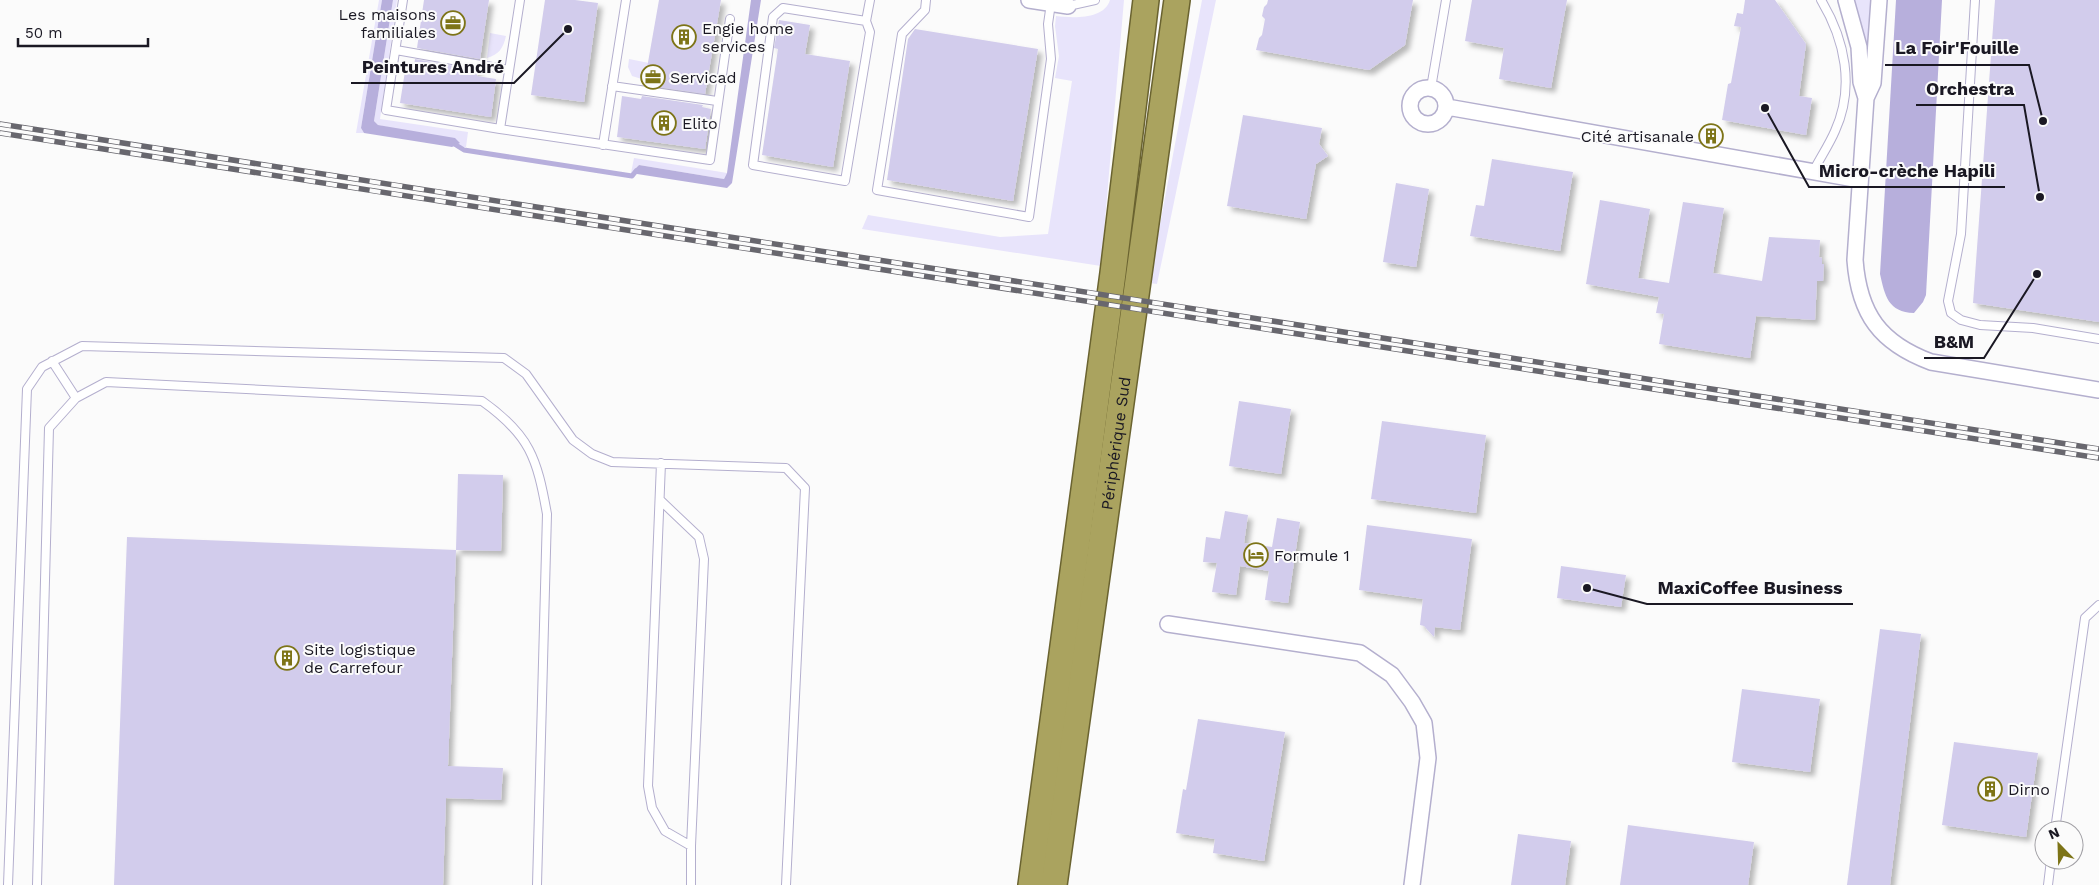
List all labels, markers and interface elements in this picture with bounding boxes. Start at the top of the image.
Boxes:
place label: Les maisons familiales [339,5,436,42]
office icon: Les maisons familiales [440,10,466,36]
scale bar [18,15,148,47]
place label: Engie home services [702,19,794,56]
text: 50 m [25,24,62,42]
building icon: Engie home services [671,24,697,50]
callout: La Foir'Fouille [1885,32,2029,65]
text: La Foir'Fouille [1895,37,2019,58]
callout: Peintures André [351,50,514,83]
text: Peintures André [362,56,504,77]
office icon: Servicad [640,64,666,90]
place label: Servicad [670,68,737,87]
callout: Orchestra [1916,72,2024,105]
text: Orchestra [1926,78,2015,99]
building icon: Elito [651,110,677,136]
place label: Elito [682,114,718,133]
building icon: Cité artisanale [1698,123,1724,149]
place label: Cité artisanale [1581,127,1694,146]
callout: Micro-crèche Hapili [1809,154,2005,187]
text: Micro-crèche Hapili [1819,160,1995,181]
callout: B&M [1924,325,1984,358]
text: B&M [1934,331,1974,352]
street label: Périphérique Sud [1097,375,1135,511]
hotel icon: Formule 1 [1243,542,1269,568]
place label: Formule 1 [1274,546,1350,565]
callout: MaxiCoffee Business [1647,571,1853,604]
text: MaxiCoffee Business [1657,577,1843,598]
place label: Site logistique de Carrefour [304,640,416,677]
building icon: Site logistique de Carrefour [274,645,300,671]
building icon: Dirno [1977,776,2003,802]
place label: Dirno [2008,780,2050,799]
north arrow [2034,820,2084,870]
text: N [2046,824,2062,842]

